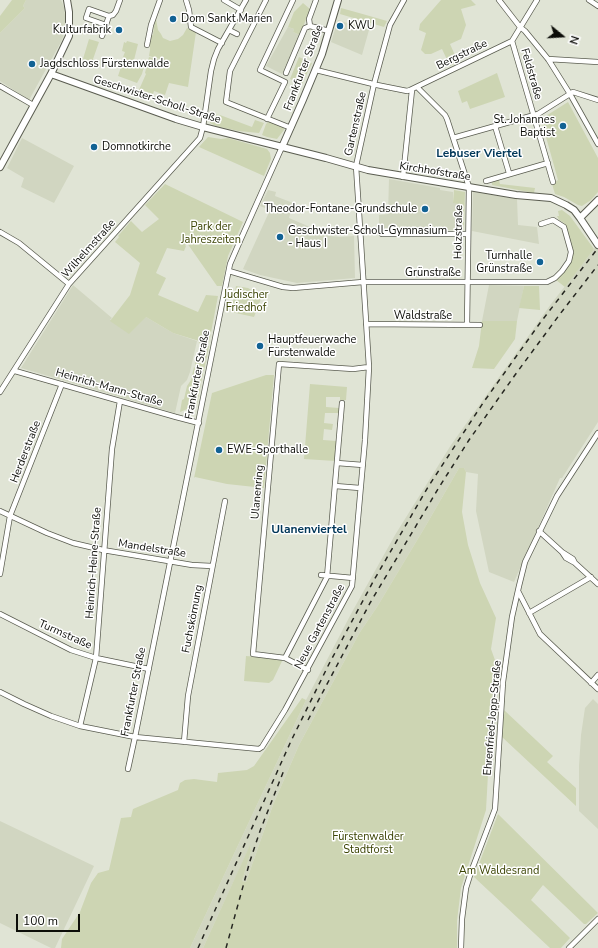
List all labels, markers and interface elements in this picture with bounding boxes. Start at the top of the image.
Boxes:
place label: Dom Sankt Marien [181,12,272,26]
marker: Dom Sankt Marien [168,14,178,24]
north arrow [542,16,582,56]
place label: KWU [348,19,375,33]
marker: KWU [335,21,345,31]
place label: Kulturfabrik [53,23,111,37]
street label: Frankfurter Straße [282,23,326,113]
marker: Kulturfabrik [114,25,124,35]
text: N [565,34,582,46]
street label: Bergstraße [434,37,490,73]
street label: Feldstraße [517,47,545,101]
place label: Jagdschloss Fürstenwalde [40,57,169,71]
marker: Jagdschloss Fürstenwalde [27,59,37,69]
street label: Geschwister-Scholl-Straße [92,73,222,127]
street label: Gartenstraße [342,91,370,157]
place label: St. Johannes Baptist [494,113,555,139]
marker: St. Johannes Baptist [558,121,568,131]
place label: Domnotkirche [102,140,171,154]
marker: Domnotkirche [89,142,99,152]
district label: Lebuser Viertel [436,147,522,161]
street label: Kirchhofstraße [398,160,472,184]
place label: Theodor-Fontane-Grundschule [264,202,417,216]
marker: Theodor-Fontane-Grundschule [420,204,430,214]
street label: Holzstraße [452,205,466,259]
street label: Wilhelmstraße [59,217,119,281]
park label: Park der Jahreszeiten [181,220,241,246]
place label: Geschwister-Scholl-Gymnasium - Haus I [288,224,447,250]
marker: Geschwister-Scholl-Gymnasium - Haus I [275,232,285,242]
place label: Turnhalle Grünstraße [476,249,532,275]
marker: Turnhalle Grünstraße [535,257,545,267]
street label: Grünstraße [405,266,461,280]
park label: Jüdischer Friedhof [223,288,269,314]
street label: Waldstraße [394,309,452,323]
street label: Frankfurter Straße [183,329,213,421]
place label: Hauptfeuerwache Fürstenwalde [268,333,356,359]
marker: Hauptfeuerwache Fürstenwalde [255,341,265,351]
street label: Heinrich-Mann-Straße [54,366,164,410]
street label: Herderstraße [8,419,44,485]
place label: EWE-Sporthalle [227,443,308,457]
marker: EWE-Sporthalle [214,445,224,455]
street label: Ulanenring [249,464,267,520]
street label: Heinrich-Heine-Straße [84,507,104,619]
district label: Ulanenviertel [271,523,347,537]
street label: Mandelstraße [117,537,187,561]
street label: Neue Gartenstraße [292,582,348,672]
street label: Fuchskörnung [180,584,206,654]
street label: Turmstraße [36,617,94,653]
street label: Frankfurter Straße [119,646,149,738]
street label: Ehrenfried-Jopp-Straße [481,660,505,776]
park label: Fürstenwalder Stadtforst [332,830,404,856]
park label: Am Waldesrand [459,864,539,878]
scale bar [18,906,82,932]
text: 100 m [23,913,58,929]

